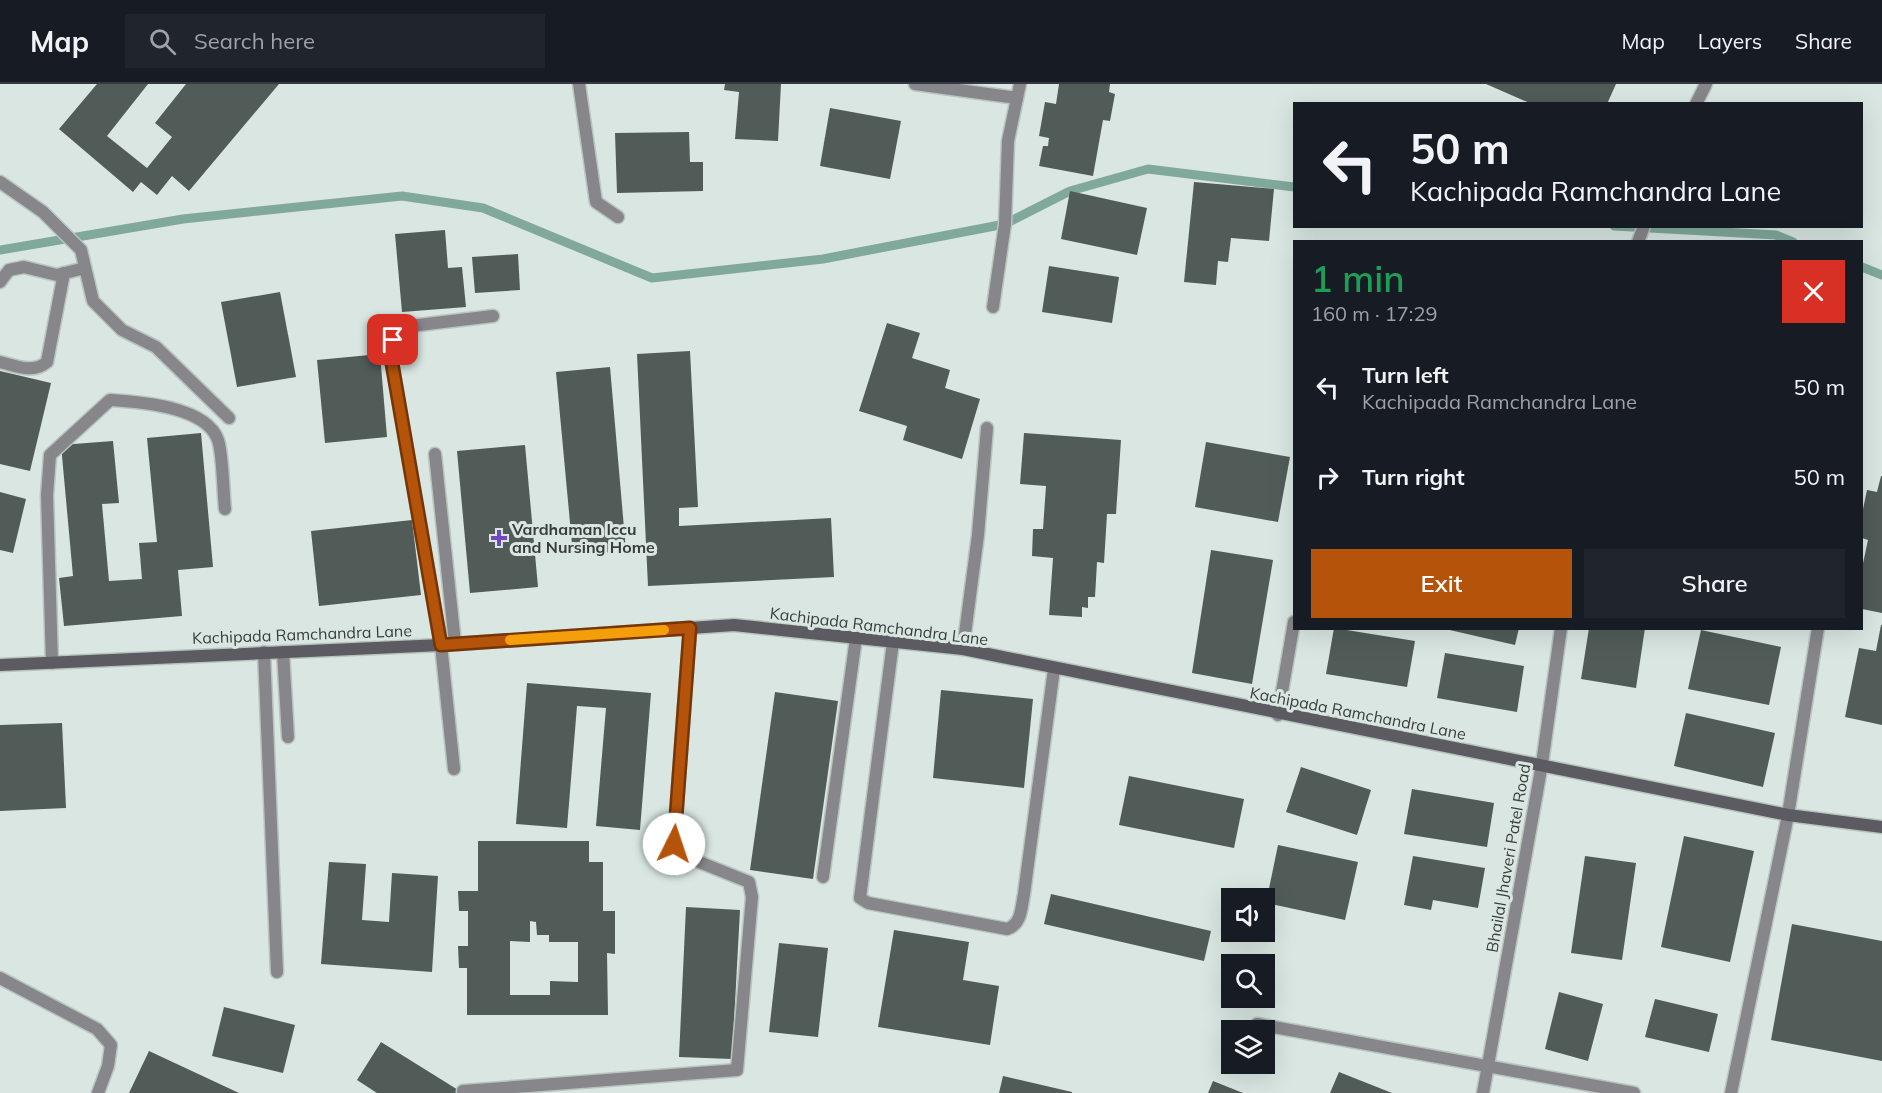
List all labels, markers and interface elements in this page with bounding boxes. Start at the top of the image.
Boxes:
search box [125,14,545,68]
text: Map [30,24,89,59]
icon: search [146,25,179,58]
text: Search here [194,27,315,55]
text: Map [1622,28,1665,54]
text: Layers [1698,28,1762,54]
text: Share [1795,28,1852,54]
text: 50 m [1410,122,1510,175]
icon: left [1311,126,1389,204]
text: Kachipada Ramchandra Lane [1410,174,1781,208]
text: 1 min [1311,256,1405,301]
button: close [1782,260,1845,323]
text: 160 m · 17:29 [1311,301,1437,326]
pin [367,314,418,365]
icon: arrive [376,323,409,356]
text: Turn left [1362,361,1449,389]
icon: left [1311,371,1344,404]
text: 50 m [1794,373,1845,401]
text: Kachipada Ramchandra Lane [1362,389,1637,414]
icon: right [1311,461,1344,494]
text: Turn right [1362,463,1465,491]
text: 50 m [1794,463,1845,491]
place label: Vardhaman Iccu and Nursing Home [511,519,655,557]
marker: Vardhaman Iccu and Nursing Home [490,529,508,547]
button: Exit [1311,549,1572,618]
button: Share [1584,549,1845,618]
street label: Kachipada Ramchandra Lane [769,603,989,649]
street label: Kachipada Ramchandra Lane [192,620,412,648]
street label: Kachipada Ramchandra Lane [1248,682,1468,744]
street label: Bhailal Jhaveri Patel Road [1482,762,1534,954]
position arrow [642,812,706,876]
map controls [1221,888,1275,1074]
button: sound [1221,888,1275,942]
button: search [1221,954,1275,1008]
button: layers [1221,1020,1275,1074]

